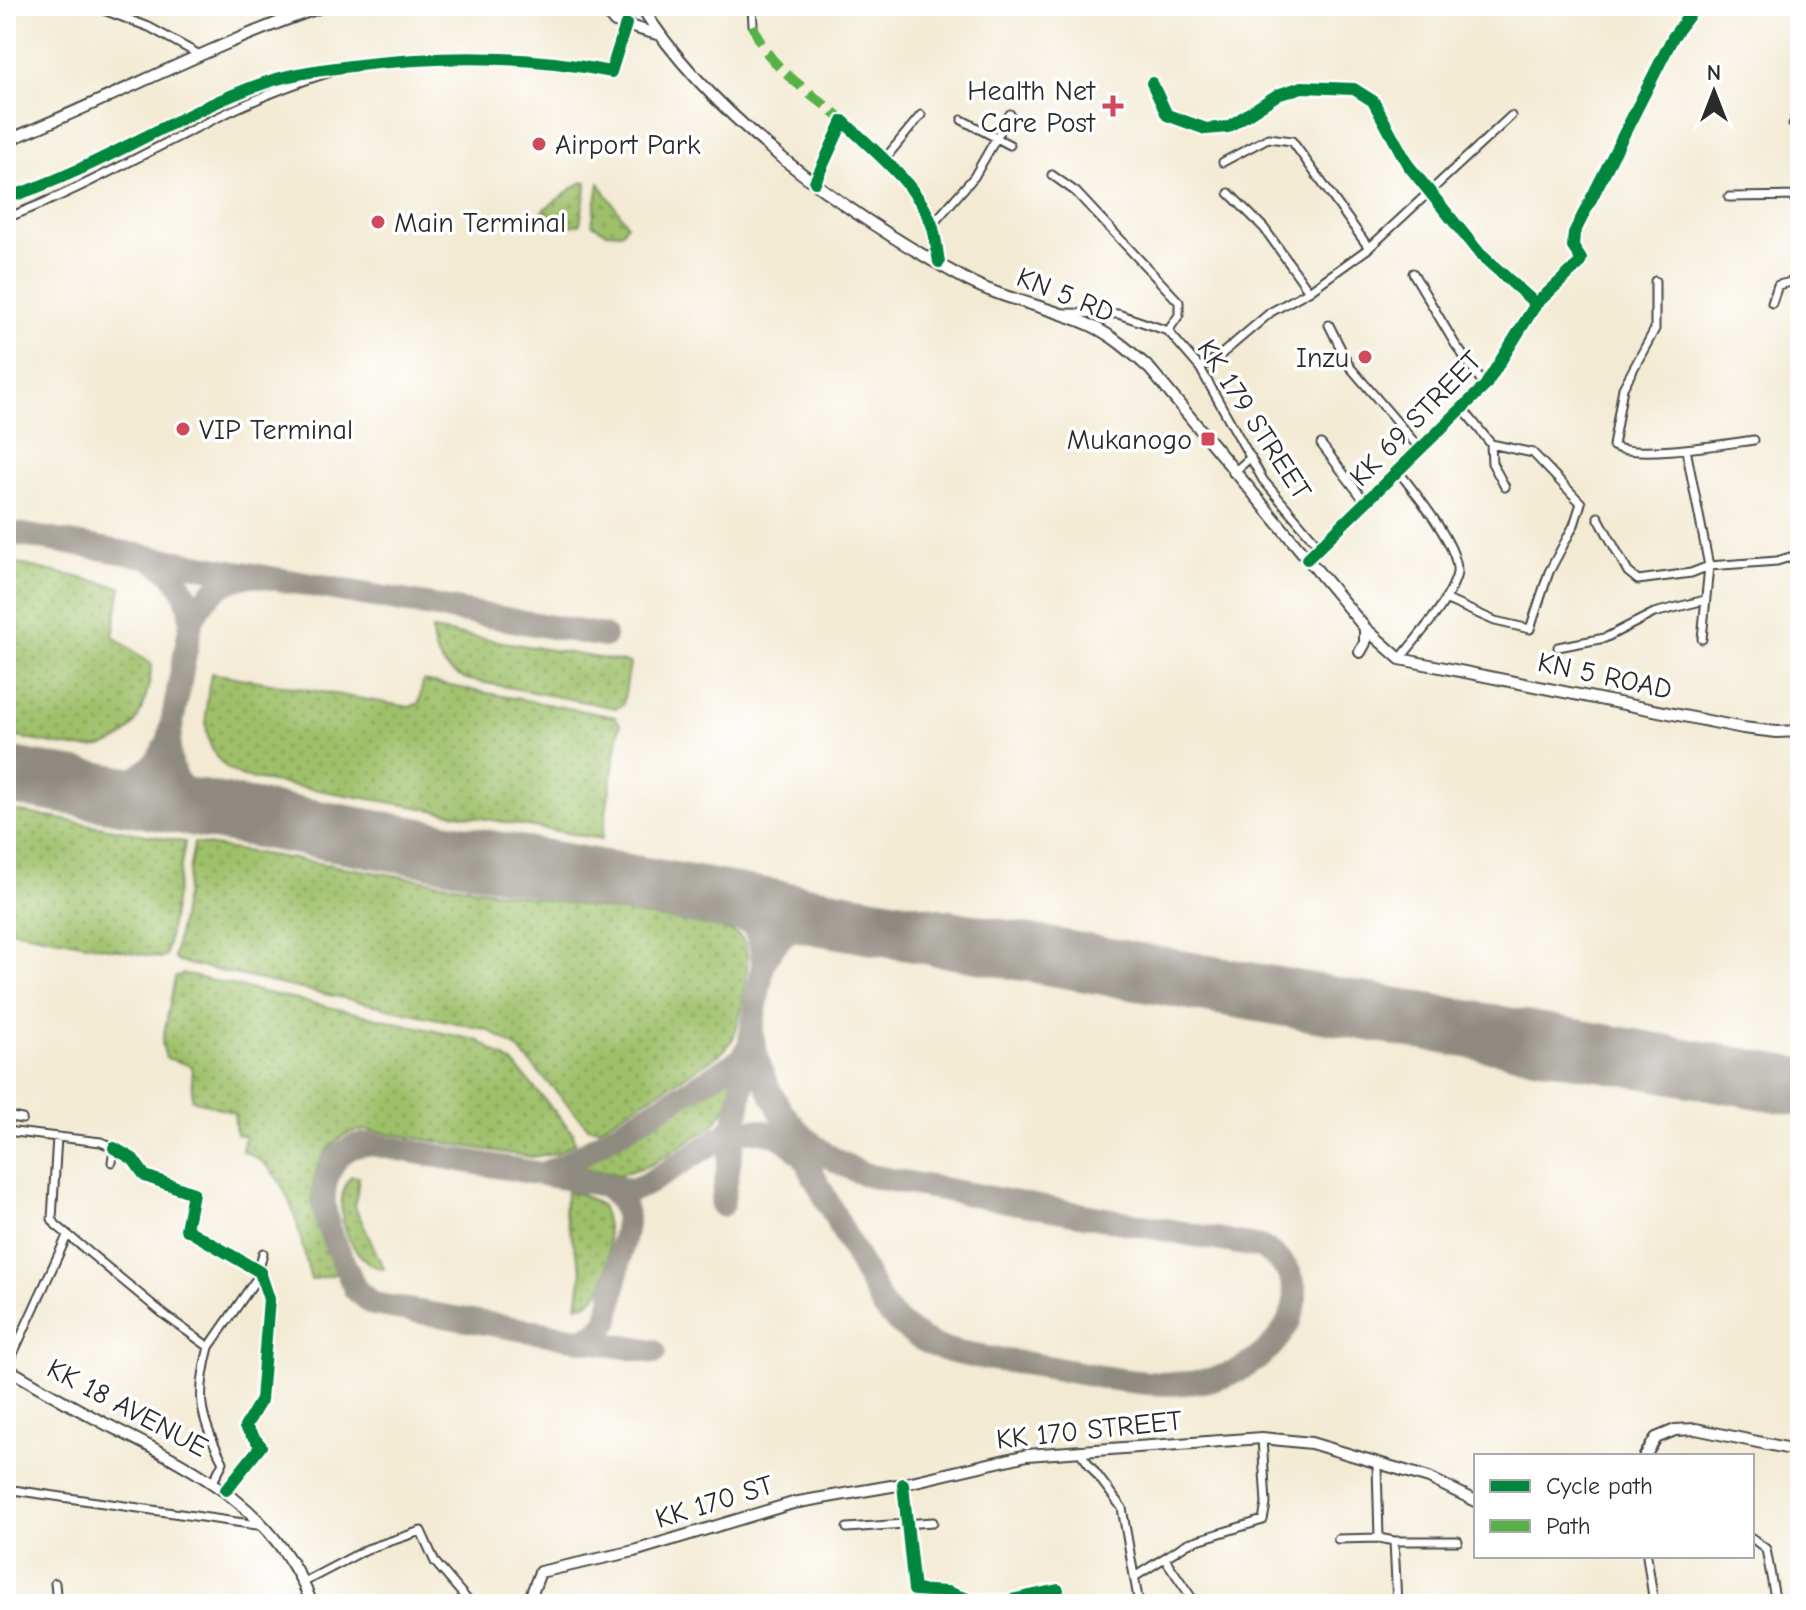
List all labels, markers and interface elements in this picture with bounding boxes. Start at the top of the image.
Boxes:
north arrow [1674,52,1754,132]
text: N [1707,60,1721,86]
place label: Health Net Care Post [967,75,1096,139]
marker: Health Net Care Post [1102,95,1124,117]
place label: Airport Park [555,129,701,161]
marker: Airport Park [530,135,548,153]
place label: Main Terminal [394,207,566,239]
marker: Main Terminal [369,213,387,231]
street label: KN 5 RD [1012,261,1119,329]
street label: KK 179 STREET [1191,334,1318,506]
place label: Inzu [1296,342,1349,374]
street label: KK 69 STREET [1343,344,1488,493]
marker: Inzu [1356,348,1374,366]
place label: VIP Terminal [199,414,353,446]
marker: VIP Terminal [174,420,192,438]
place label: Mukanogo [1067,424,1192,456]
marker: Mukanogo [1199,430,1217,448]
street label: KN 5 ROAD [1535,646,1675,706]
street label: KK 18 AVENUE [42,1352,213,1464]
street label: KK 170 STREET [995,1404,1184,1456]
legend [1474,1454,1754,1558]
street label: KK 170 ST [652,1469,777,1535]
text: Cycle path [1546,1472,1653,1500]
text: Path [1546,1512,1591,1540]

